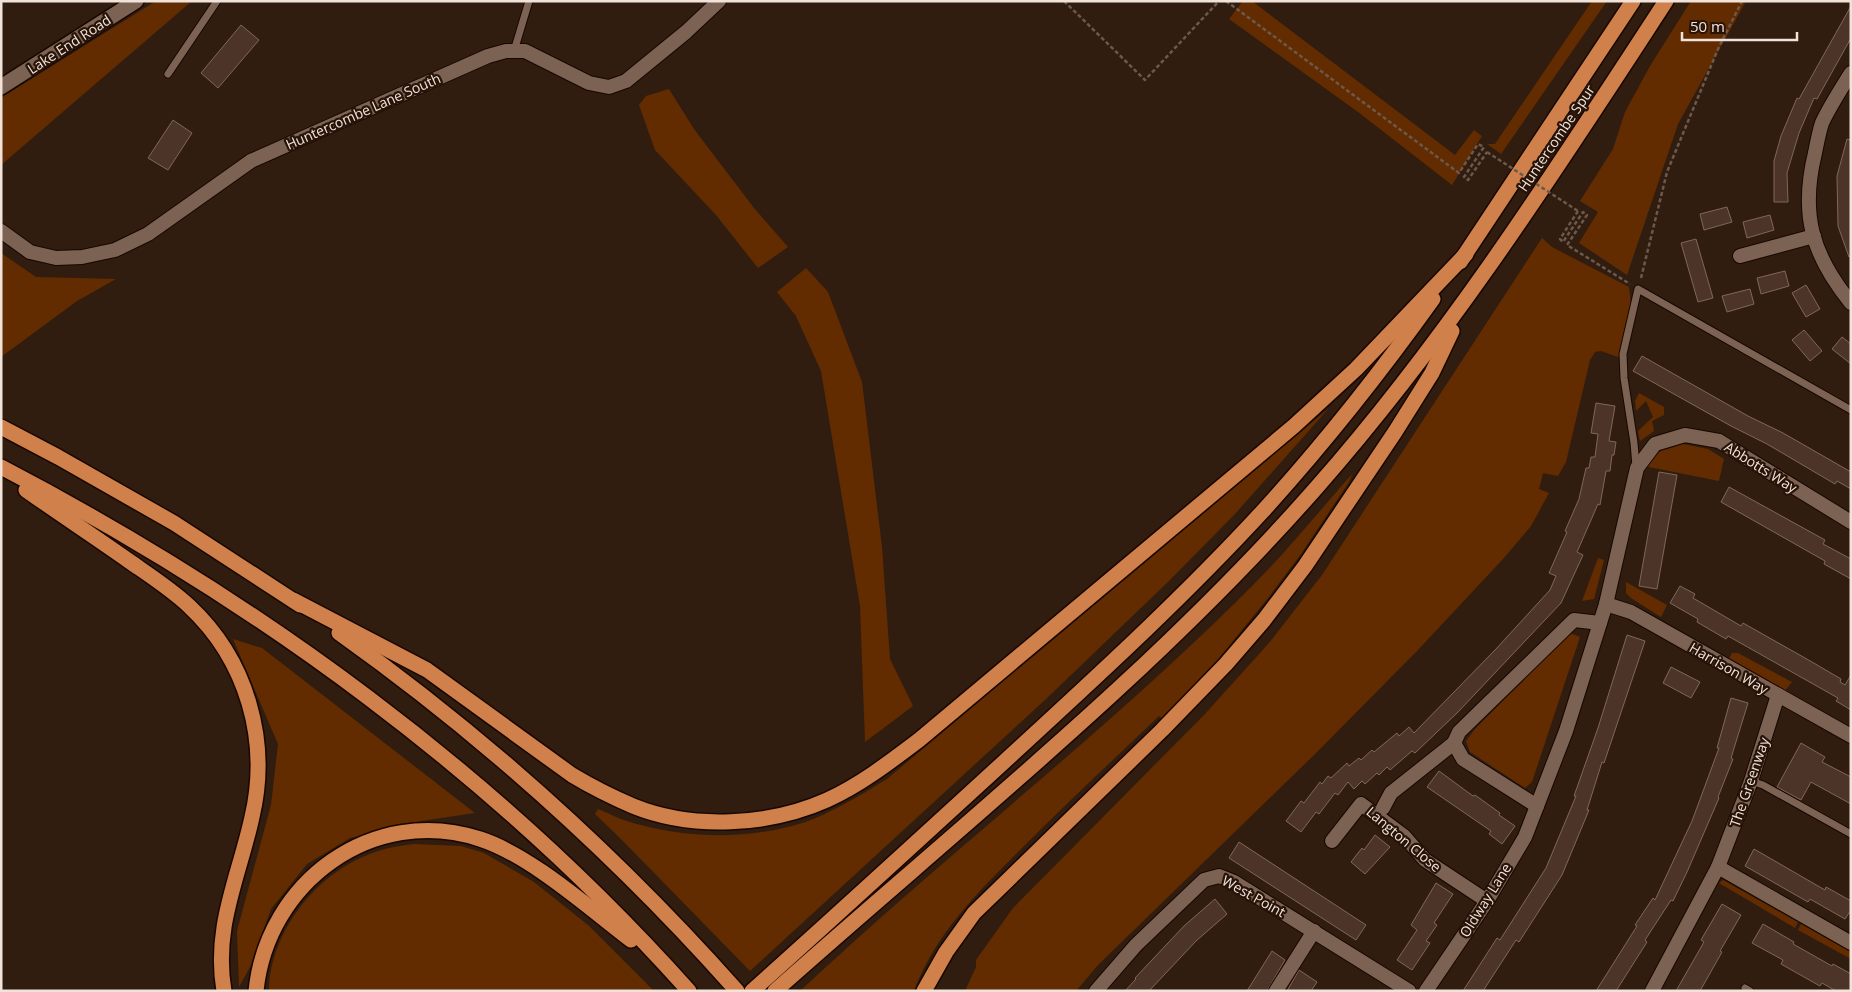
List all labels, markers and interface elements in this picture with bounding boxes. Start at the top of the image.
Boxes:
street label: Lake End Road [24,10,114,78]
scale bar [1682,10,1797,42]
text: 50 m [1690,16,1725,36]
street label: Huntercombe Lane South [283,68,443,154]
street label: Huntercombe Spur [1513,81,1599,195]
street label: Abbotts Way [1721,437,1802,497]
street label: Harrison Way [1686,638,1773,699]
street label: The Greenway [1725,734,1774,829]
street label: Langton Close [1363,802,1446,876]
street label: Oldway Lane [1455,859,1515,941]
street label: West Point [1219,871,1289,921]

